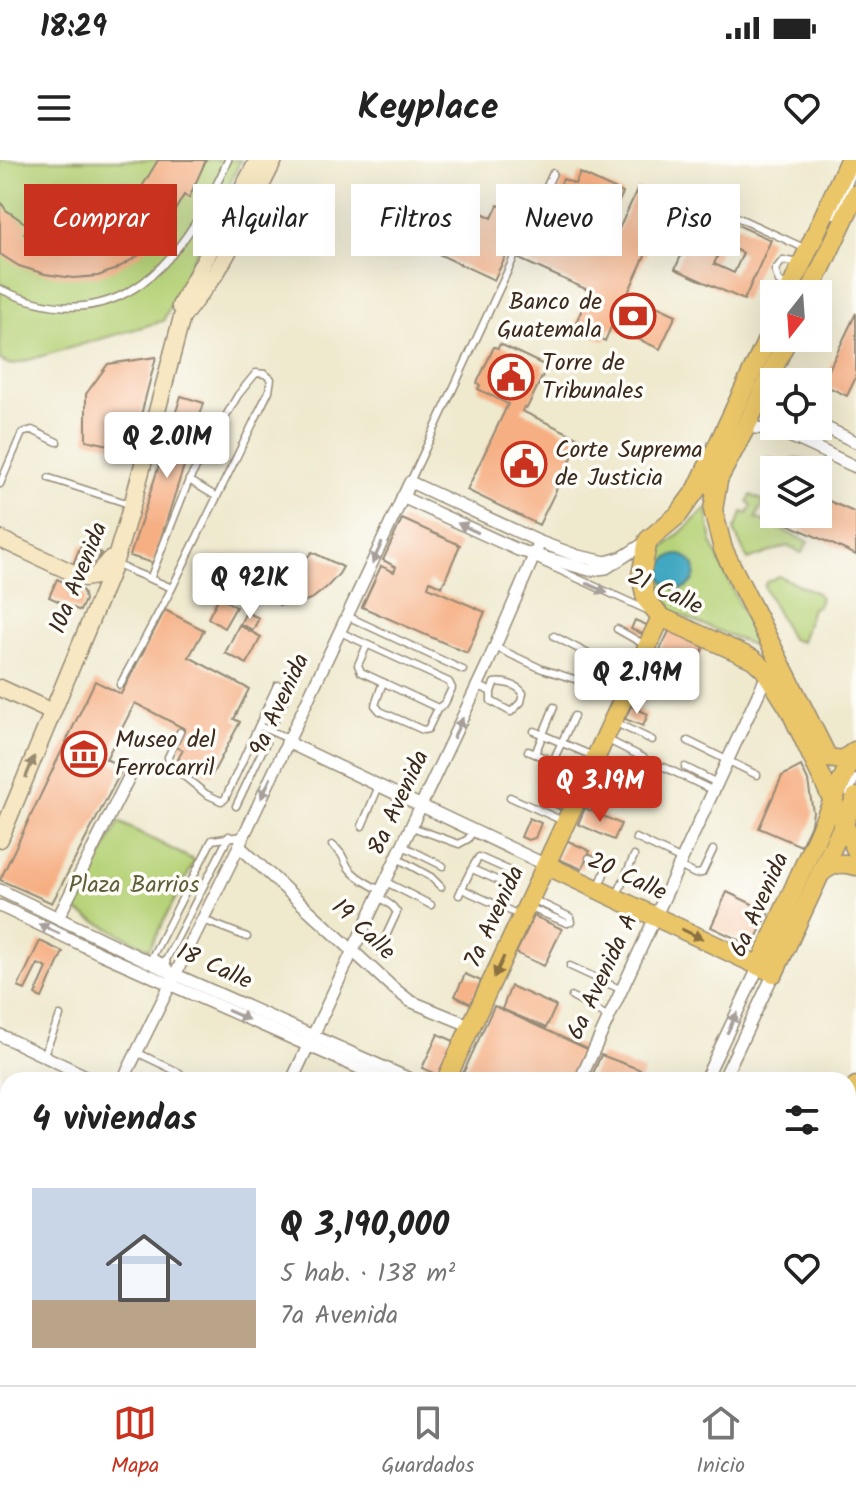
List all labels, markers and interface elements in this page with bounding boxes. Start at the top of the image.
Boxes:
text: 18:29 [40,4,107,52]
text: Keyplace [358,80,498,137]
icon: menu [32,86,76,130]
icon: heart [780,86,824,130]
chip: Comprar [24,184,177,256]
chip: Alquilar [193,184,335,256]
chip: Filtros [351,184,480,256]
chip: Nuevo [496,184,622,256]
chip: Piso [638,184,740,256]
north arrow [760,280,832,352]
map controls [760,280,832,528]
place label: Banco de Guatemala [497,283,602,350]
bank icon: Banco de Guatemala [609,292,657,340]
place label: Torre de Tribunales [542,344,644,411]
public building icon: Torre de Tribunales [487,353,535,401]
button: locate [760,368,832,440]
pin: Q 2.01M [93,412,241,480]
text: Q 2.01M [122,417,212,459]
place label: Corte Suprema de Justicia [555,431,703,498]
public building icon: Corte Suprema de Justicia [500,440,548,488]
button: layers [760,456,832,528]
street label: 10a Avenida [39,516,119,640]
one-way arrow [456,521,480,535]
one-way arrow [370,541,383,564]
pin: Q 921K [185,553,315,621]
text: Q 921K [211,558,289,600]
street label: 21 Calle [621,558,709,627]
one-way arrow [586,581,609,594]
street label: 9a Avenida [239,647,321,763]
pin: Q 2.19M [563,648,711,716]
text: Q 2.19M [592,653,682,695]
one-way arrow [451,716,465,740]
place label: Museo del Ferrocarril [115,721,216,788]
museum icon: Museo del Ferrocarril [60,730,108,778]
street label: 8a Avenida [358,744,440,862]
one-way arrow [23,755,36,779]
pin: Q 3.19M [526,756,674,824]
text: Q 3.19M [556,761,644,803]
one-way arrow [259,776,273,800]
street label: 20 Calle [581,842,673,912]
street label: 6a Avenida [720,846,800,964]
street label: 7a Avenida [454,859,536,975]
park label: Plaza Barrios [69,866,199,905]
street label: 19 Calle [322,889,405,971]
street label: 6a Avenida A [557,907,649,1047]
one-way arrow [37,922,60,936]
one-way arrow [681,927,704,941]
street label: 18 Calle [170,933,259,1001]
one-way arrow [492,955,506,979]
one-way arrow [227,1008,250,1022]
one-way arrow [725,1011,739,1034]
text: 4 viviendas [32,1093,197,1147]
icon: filters [780,1098,824,1142]
text: Q 3,190,000 [280,1199,449,1253]
icon: home [96,1220,192,1316]
icon: heart [780,1246,824,1290]
text: 5 hab. · 138 m² [280,1253,455,1295]
text: 7a Avenida [280,1295,398,1337]
tab: Mapa [111,1401,159,1484]
tab: Guardados [381,1401,474,1484]
tab: Inicio [696,1401,745,1484]

